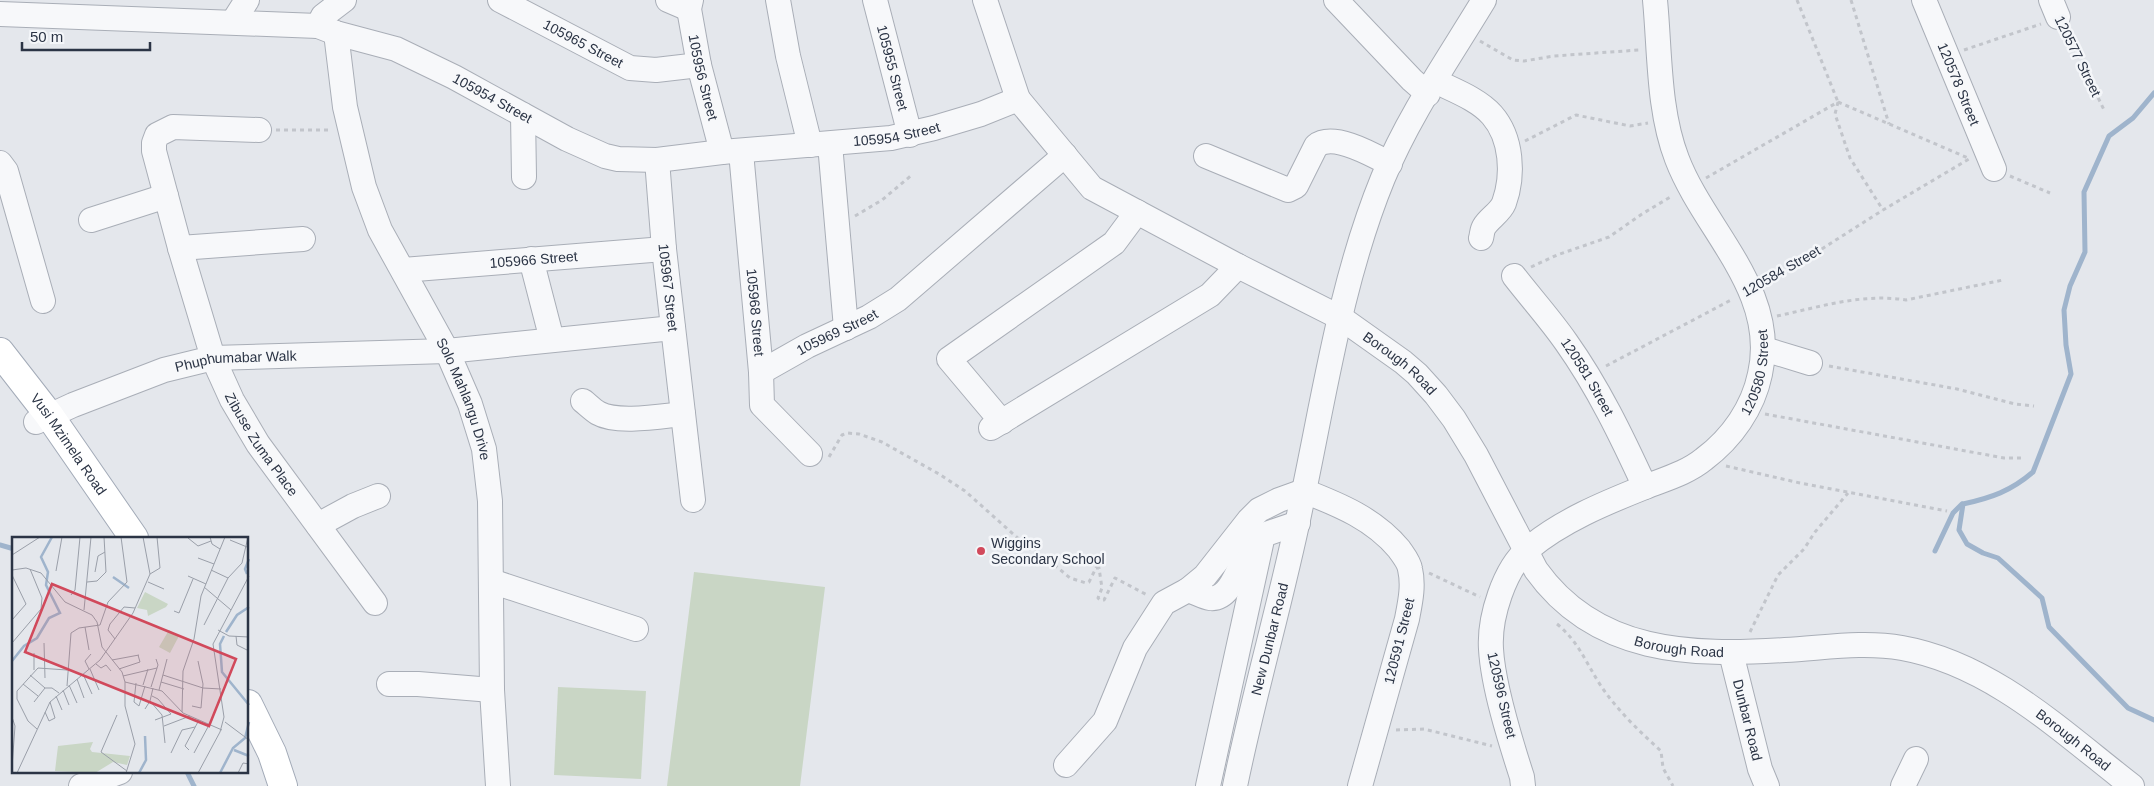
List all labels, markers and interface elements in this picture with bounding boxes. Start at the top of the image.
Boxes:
street label: 120577 Street [2052,13,2105,99]
street label: 105965 Street [541,16,626,71]
scale bar [22,20,150,52]
street label: 105955 Street [874,23,911,112]
text: 50 m [30,28,63,45]
street label: 105956 Street [686,33,721,122]
street label: 120578 Street [1935,40,1983,128]
street label: 105954 Street [450,70,535,126]
street label: 105954 Street [852,119,942,149]
street label: 120584 Street [1739,242,1823,300]
street label: 105967 Street [656,243,681,332]
street label: 105966 Street [489,248,578,271]
street label: 105968 Street [744,268,768,357]
street label: 105969 Street [794,306,881,358]
street label: Borough Road [1360,328,1440,398]
street label: 120580 Street [1737,328,1771,418]
street label: Solo Mahlangu Drive [433,335,493,461]
street label: 120581 Street [1558,335,1617,419]
street label: Phuphumabar Walk [173,347,298,375]
street label: Vusi Mzimela Road [27,390,110,498]
street label: Zibuse Zuma Place [222,390,302,499]
place label: Wiggins Secondary School [991,535,1105,567]
inset map [12,537,249,774]
marker: Wiggins Secondary School [975,545,987,557]
street label: New Dunbar Road [1248,581,1291,697]
street label: 120591 Street [1381,596,1417,686]
street label: Borough Road [1633,633,1724,660]
street label: 120596 Street [1484,650,1520,740]
street label: Dunbar Road [1730,678,1766,762]
street label: Borough Road [2033,706,2114,774]

